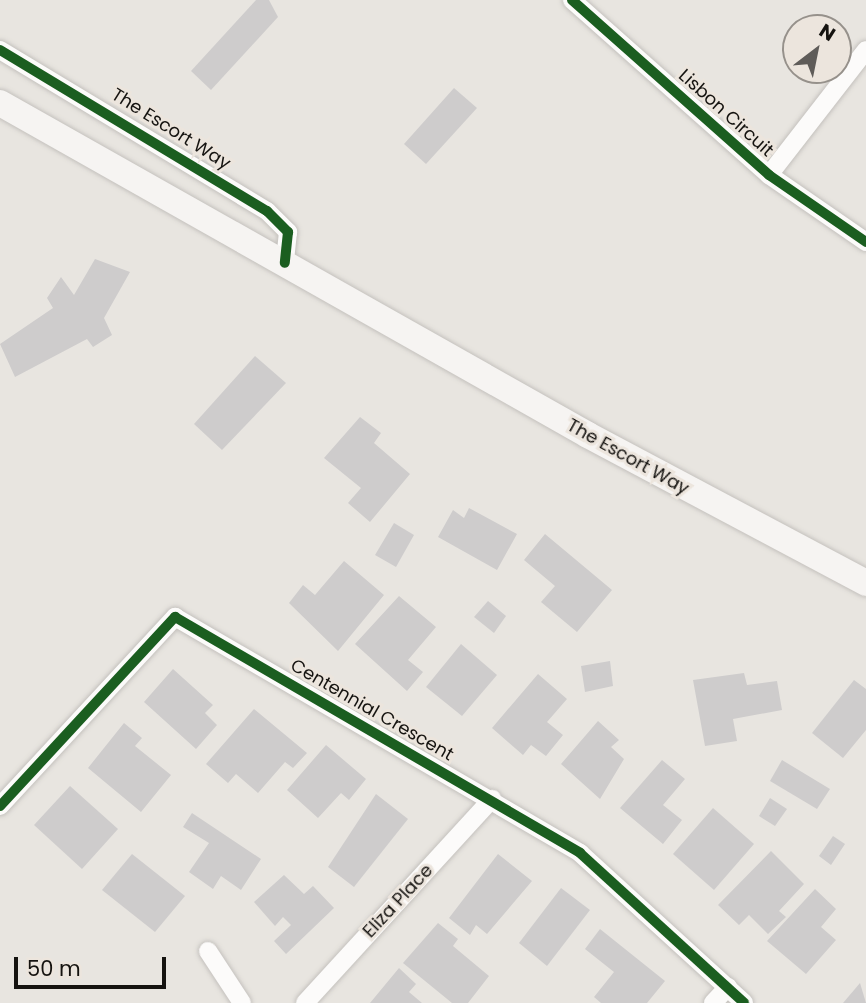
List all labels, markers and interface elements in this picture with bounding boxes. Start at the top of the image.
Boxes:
north arrow [782,14,852,84]
text: N [814,17,841,48]
street label: Lisbon Circuit [674,65,778,161]
street label: The Escort Way [108,84,234,174]
street label: The Escort Way [563,415,693,499]
street label: Centennial Crescent [287,655,457,765]
street label: Eliza Place [359,860,437,942]
scale bar [18,944,170,988]
text: 50 m [27,954,81,983]

